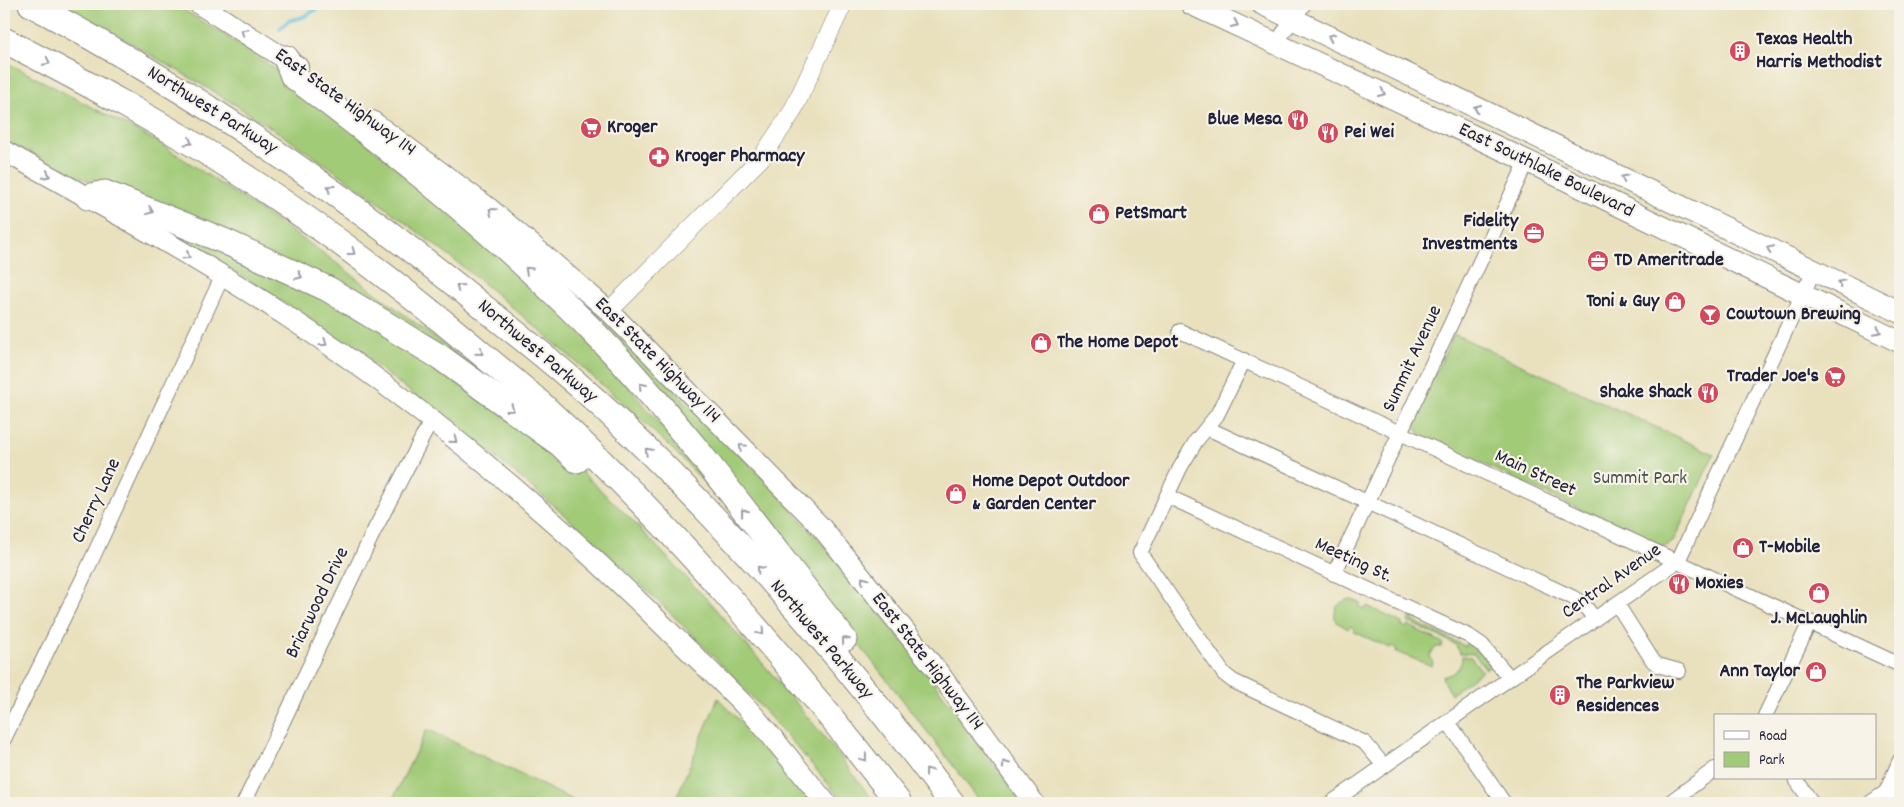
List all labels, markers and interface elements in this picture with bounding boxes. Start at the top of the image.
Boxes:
one-way arrow [1230,18,1239,29]
place label: Texas Health Harris Methodist [1756,26,1883,77]
one-way arrow [241,29,250,39]
one-way arrow [1327,33,1336,43]
building icon: Texas Health Harris Methodist [1728,39,1752,63]
street label: East State Highway 114 [268,42,422,164]
one-way arrow [42,56,51,66]
street label: Northwest Parkway [141,60,283,163]
one-way arrow [1377,87,1386,97]
one-way arrow [1473,104,1482,114]
place label: Blue Mesa [1207,106,1283,134]
restaurant icon: Blue Mesa [1286,108,1310,132]
place label: Kroger [607,114,658,142]
supermarket icon: Kroger [579,116,603,140]
street label: East Southlake Boulevard [1453,116,1639,226]
place label: Pei Wei [1344,119,1394,147]
restaurant icon: Pei Wei [1316,121,1340,145]
one-way arrow [183,136,192,146]
place label: Kroger Pharmacy [675,143,805,171]
pharmacy icon: Kroger Pharmacy [647,145,671,169]
one-way arrow [41,168,50,178]
one-way arrow [1620,174,1629,184]
one-way arrow [327,186,336,194]
place label: PetSmart [1115,200,1188,228]
shop icon: PetSmart [1087,202,1111,226]
one-way arrow [145,205,154,216]
one-way arrow [489,208,498,217]
place label: Fidelity Investments [1422,208,1519,259]
office icon: Fidelity Investments [1522,221,1546,245]
one-way arrow [1766,245,1775,255]
one-way arrow [346,247,355,255]
place label: TD Ameritrade [1614,247,1724,275]
one-way arrow [182,249,191,259]
office icon: TD Ameritrade [1586,249,1610,273]
one-way arrow [525,267,534,276]
one-way arrow [294,269,303,280]
one-way arrow [1837,279,1846,290]
one-way arrow [456,283,465,292]
place label: Toni & Guy [1586,288,1660,316]
shop icon: Toni & Guy [1663,290,1687,314]
street label: East State Highway 114 [587,291,727,431]
street label: Northwest Parkway [471,293,604,411]
street label: Summit Avenue [1376,301,1450,417]
place label: Cowtown Brewing [1726,301,1861,329]
bar icon: Cowtown Brewing [1698,303,1722,327]
one-way arrow [1872,325,1881,335]
place label: The Home Depot [1057,329,1179,357]
shop icon: The Home Depot [1029,331,1053,355]
one-way arrow [319,337,328,346]
one-way arrow [475,347,484,356]
place label: Trader Joe's [1727,363,1819,391]
supermarket icon: Trader Joe's [1823,365,1847,389]
place label: Shake Shack [1599,379,1692,407]
restaurant icon: Shake Shack [1696,381,1720,405]
one-way arrow [638,383,647,392]
one-way arrow [505,403,514,411]
one-way arrow [449,435,458,444]
street label: Main Street [1490,443,1580,505]
one-way arrow [739,444,748,453]
one-way arrow [645,448,654,457]
street label: Cherry Lane [65,454,129,548]
park label: Summit Park [1593,465,1687,493]
place label: Home Depot Outdoor & Garden Center [972,468,1130,519]
shop icon: Home Depot Outdoor & Garden Center [944,482,968,506]
one-way arrow [742,509,750,518]
street label: Meeting St. [1310,531,1396,591]
place label: T-Mobile [1759,534,1821,562]
shop icon: T-Mobile [1731,536,1755,560]
street label: Central Avenue [1556,537,1668,627]
street label: Briarwood Drive [279,543,357,663]
one-way arrow [757,565,766,574]
place label: Moxies [1695,570,1744,598]
restaurant icon: Moxies [1667,572,1691,596]
street label: Northwest Parkway [762,574,880,707]
one-way arrow [860,576,869,585]
shop icon: J. McLaughlin [1807,581,1831,605]
street label: East State Highway 114 [864,587,990,737]
place label: J. McLaughlin [1771,605,1867,633]
one-way arrow [756,627,765,636]
one-way arrow [841,636,850,645]
place label: Ann Taylor [1719,658,1801,686]
shop icon: Ann Taylor [1804,660,1828,684]
place label: The Parkview Residences [1576,670,1674,721]
building icon: The Parkview Residences [1548,683,1572,707]
legend [1714,714,1876,780]
text: Road [1759,726,1787,748]
text: Park [1759,750,1785,772]
one-way arrow [858,753,867,762]
one-way arrow [1002,760,1011,770]
one-way arrow [926,768,934,777]

